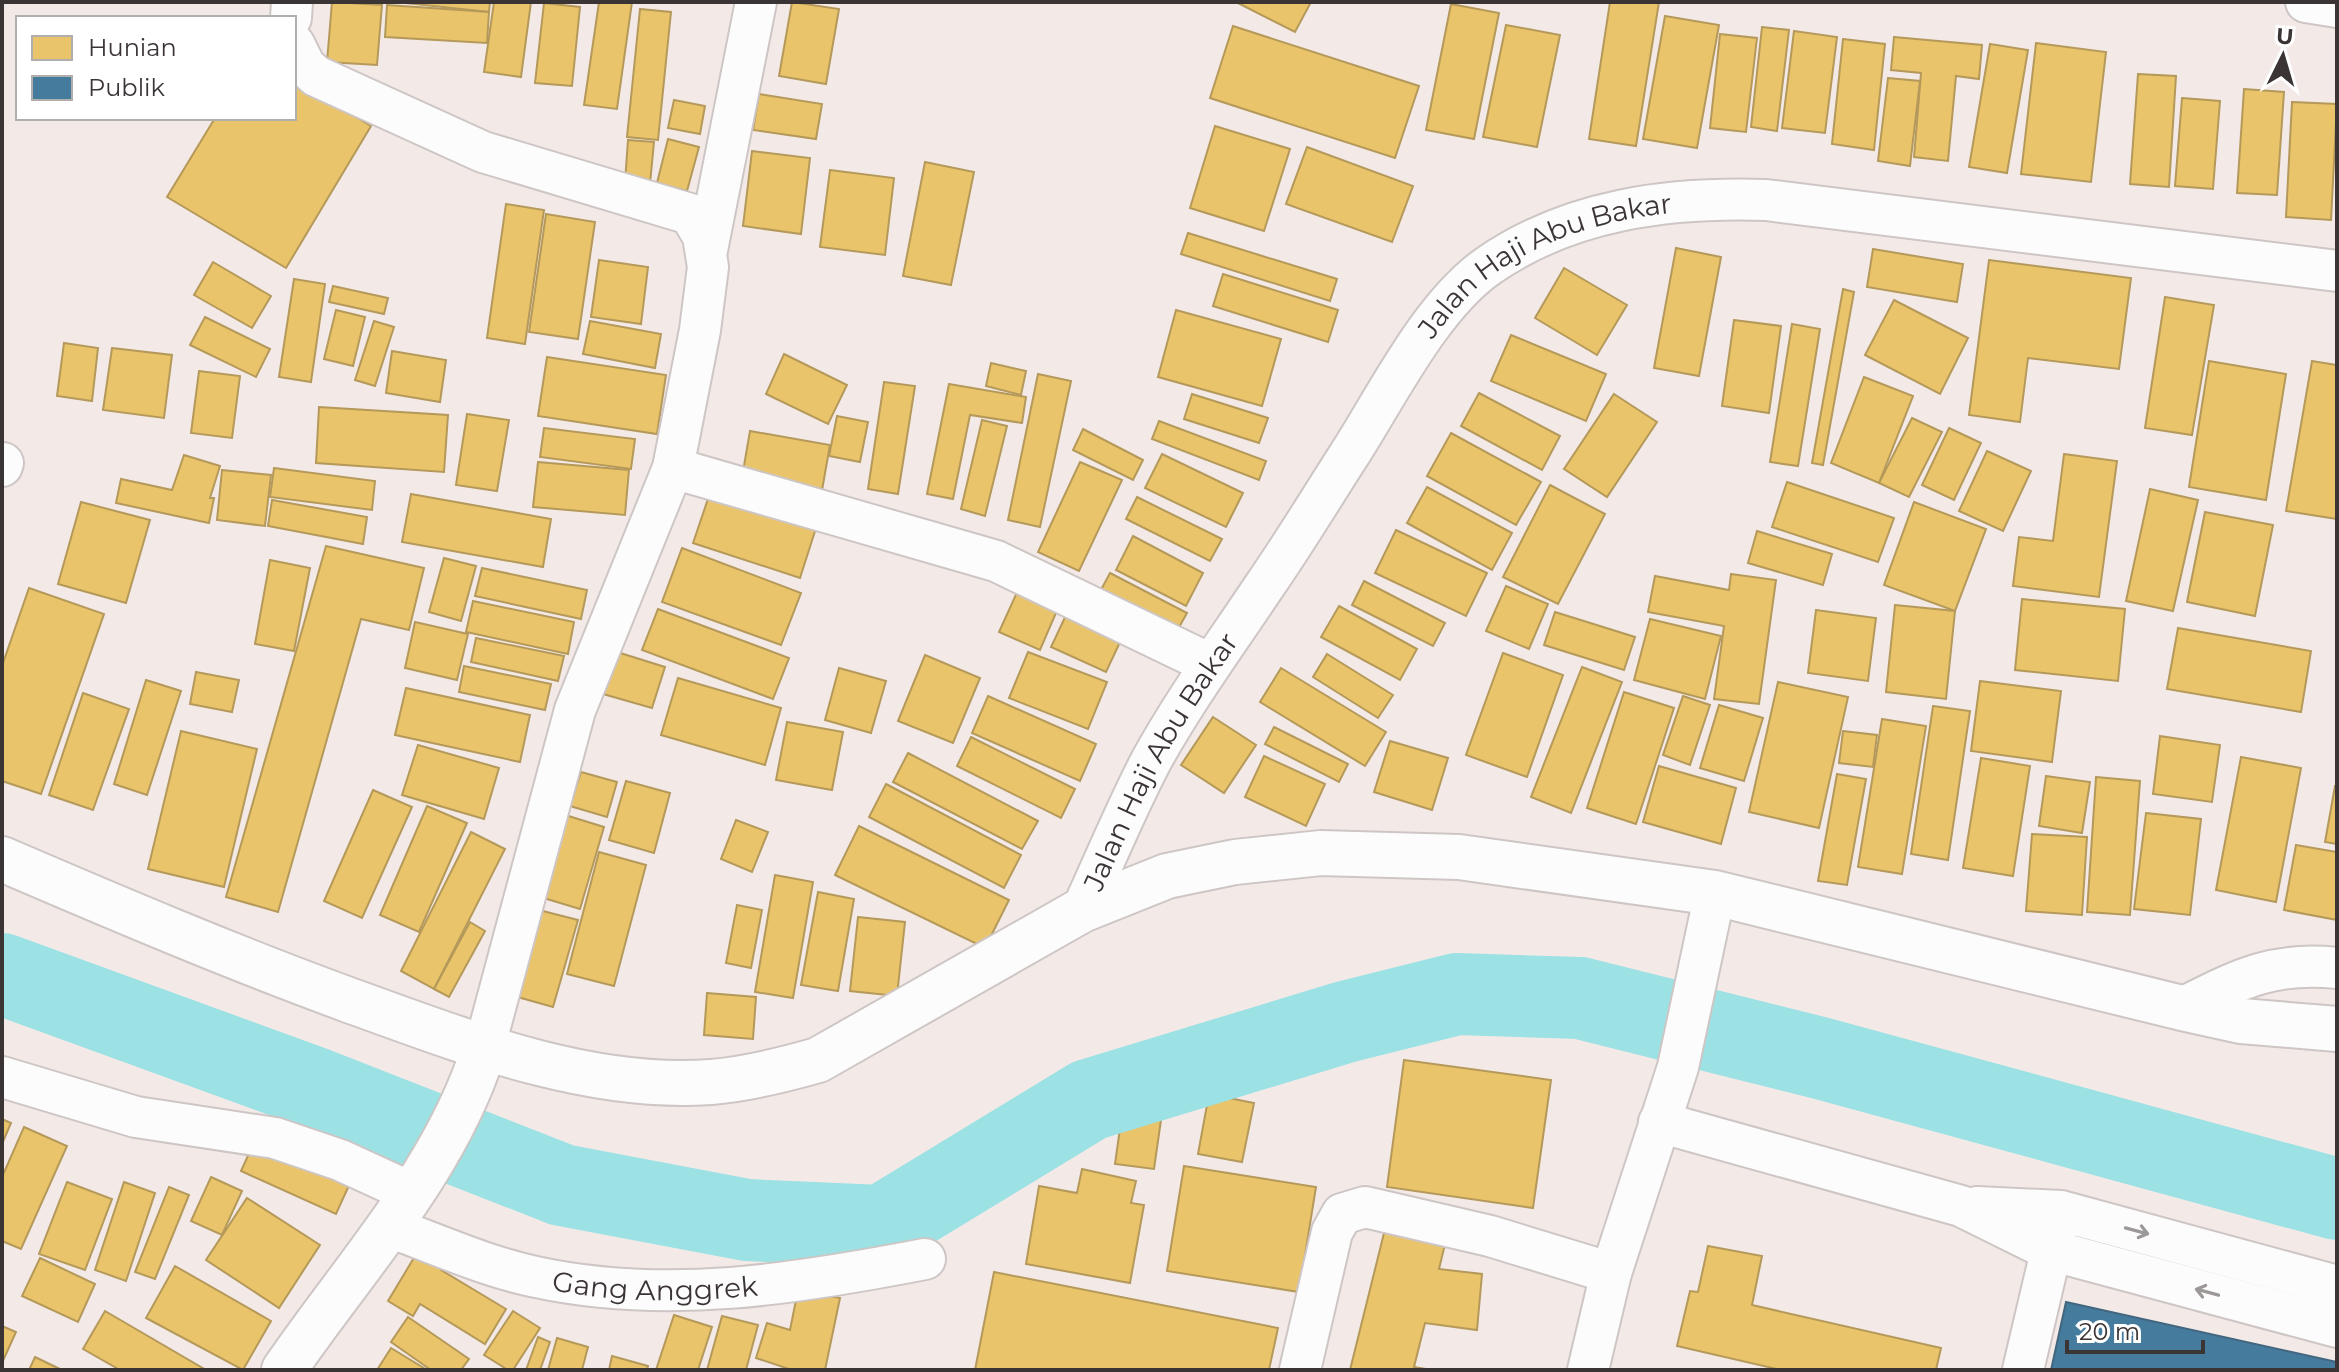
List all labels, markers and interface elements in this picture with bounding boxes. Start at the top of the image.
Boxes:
legend [16,16,296,120]
north arrow [2243,16,2323,96]
text: U [2275,22,2295,51]
text: Hunian [88,33,177,62]
text: Publik [88,73,166,102]
street label: Jalan Haji Abu Bakar [1410,186,1673,345]
street label: Jalan Haji Abu Bakar [1076,626,1245,897]
one-way arrow [2123,1224,2149,1239]
street label: Gang Anggrek [550,1264,759,1307]
one-way arrow [2195,1284,2221,1299]
scale bar [2067,1304,2203,1354]
text: 20 m [2079,1317,2140,1346]

